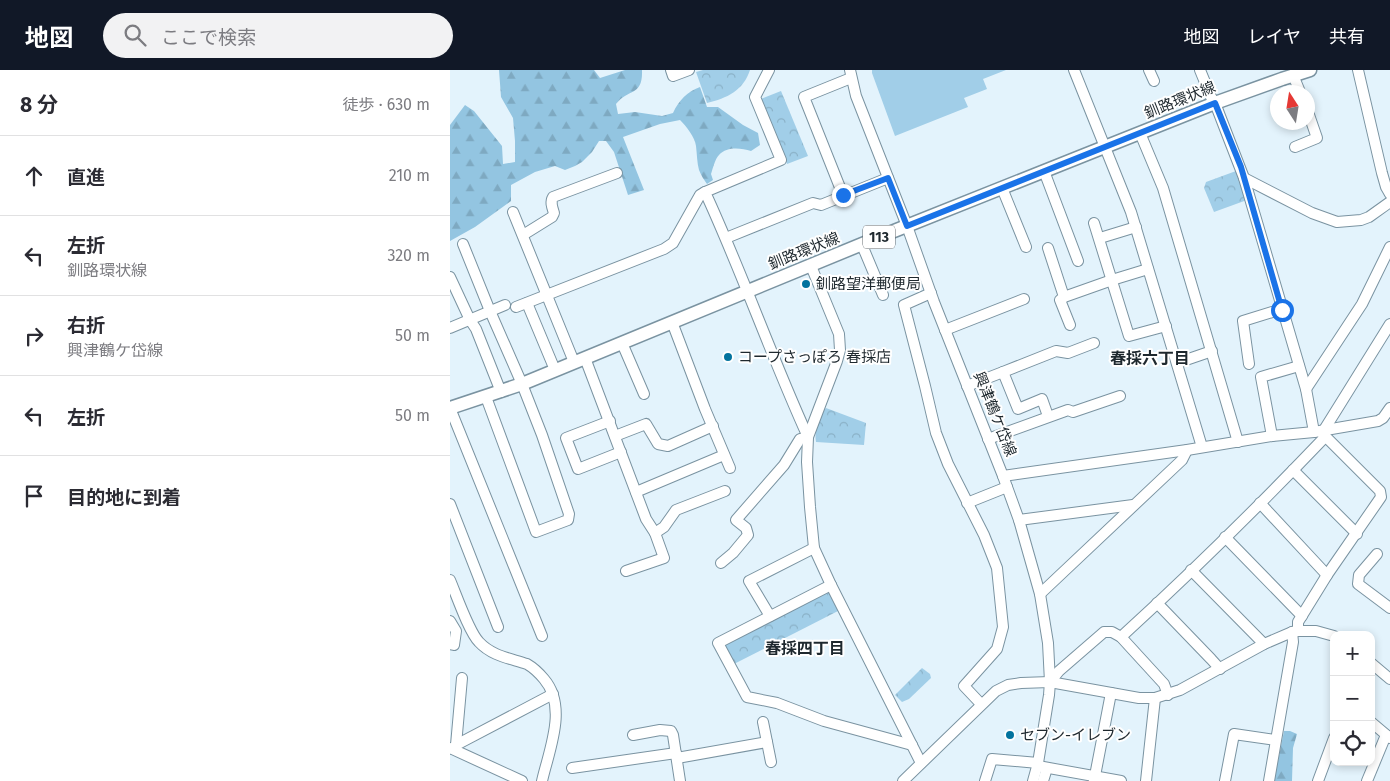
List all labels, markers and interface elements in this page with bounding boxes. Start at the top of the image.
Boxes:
search box [103,13,453,58]
icon: search [121,21,149,49]
text: 地図 [25,24,73,52]
text: ここで検索 [161,26,256,49]
text: 地図 [1184,26,1220,48]
text: レイヤ [1248,26,1301,48]
text: 共有 [1329,26,1365,48]
street label: 釧路環状線 [1142,78,1218,122]
north arrow [1270,85,1315,130]
text: 8 分 [20,92,58,118]
text: 徒歩 · 630 m [342,95,430,114]
icon: ahead [20,162,48,190]
text: 直進 [67,166,105,189]
text: 210 m [389,166,430,185]
route end [832,184,855,207]
road number: 113 [863,226,895,248]
street label: 釧路環状線 [766,229,842,273]
text: 左折 [67,234,105,257]
icon: left [20,242,48,270]
text: 320 m [387,246,430,265]
text: 釧路環状線 [67,261,147,280]
place label: 釧路望洋郵便局 [816,275,921,293]
marker: 釧路望洋郵便局 [800,278,812,290]
route start [1271,299,1294,322]
text: 右折 [67,314,105,337]
icon: right [20,322,48,350]
text: 50 m [395,326,430,345]
text: 興津鶴ケ岱線 [67,341,163,360]
place label: コープさっぽろ 春採店 [738,348,891,366]
district label: 春採六丁目 [1110,349,1190,368]
marker: コープさっぽろ 春採店 [722,351,734,363]
street label: 興津鶴ケ岱線 [970,369,1020,459]
icon: left [20,402,48,430]
text: 左折 [67,406,105,429]
text: 50 m [395,406,430,425]
icon: arrive [20,482,48,510]
text: 目的地に到着 [67,486,181,509]
map controls [1330,631,1375,766]
button: + [1330,631,1375,676]
district label: 春採四丁目 [765,639,845,658]
button: − [1330,676,1375,721]
button: locate [1330,721,1375,766]
place label: セブン-イレブン [1020,726,1131,744]
marker: セブン-イレブン [1004,729,1016,741]

